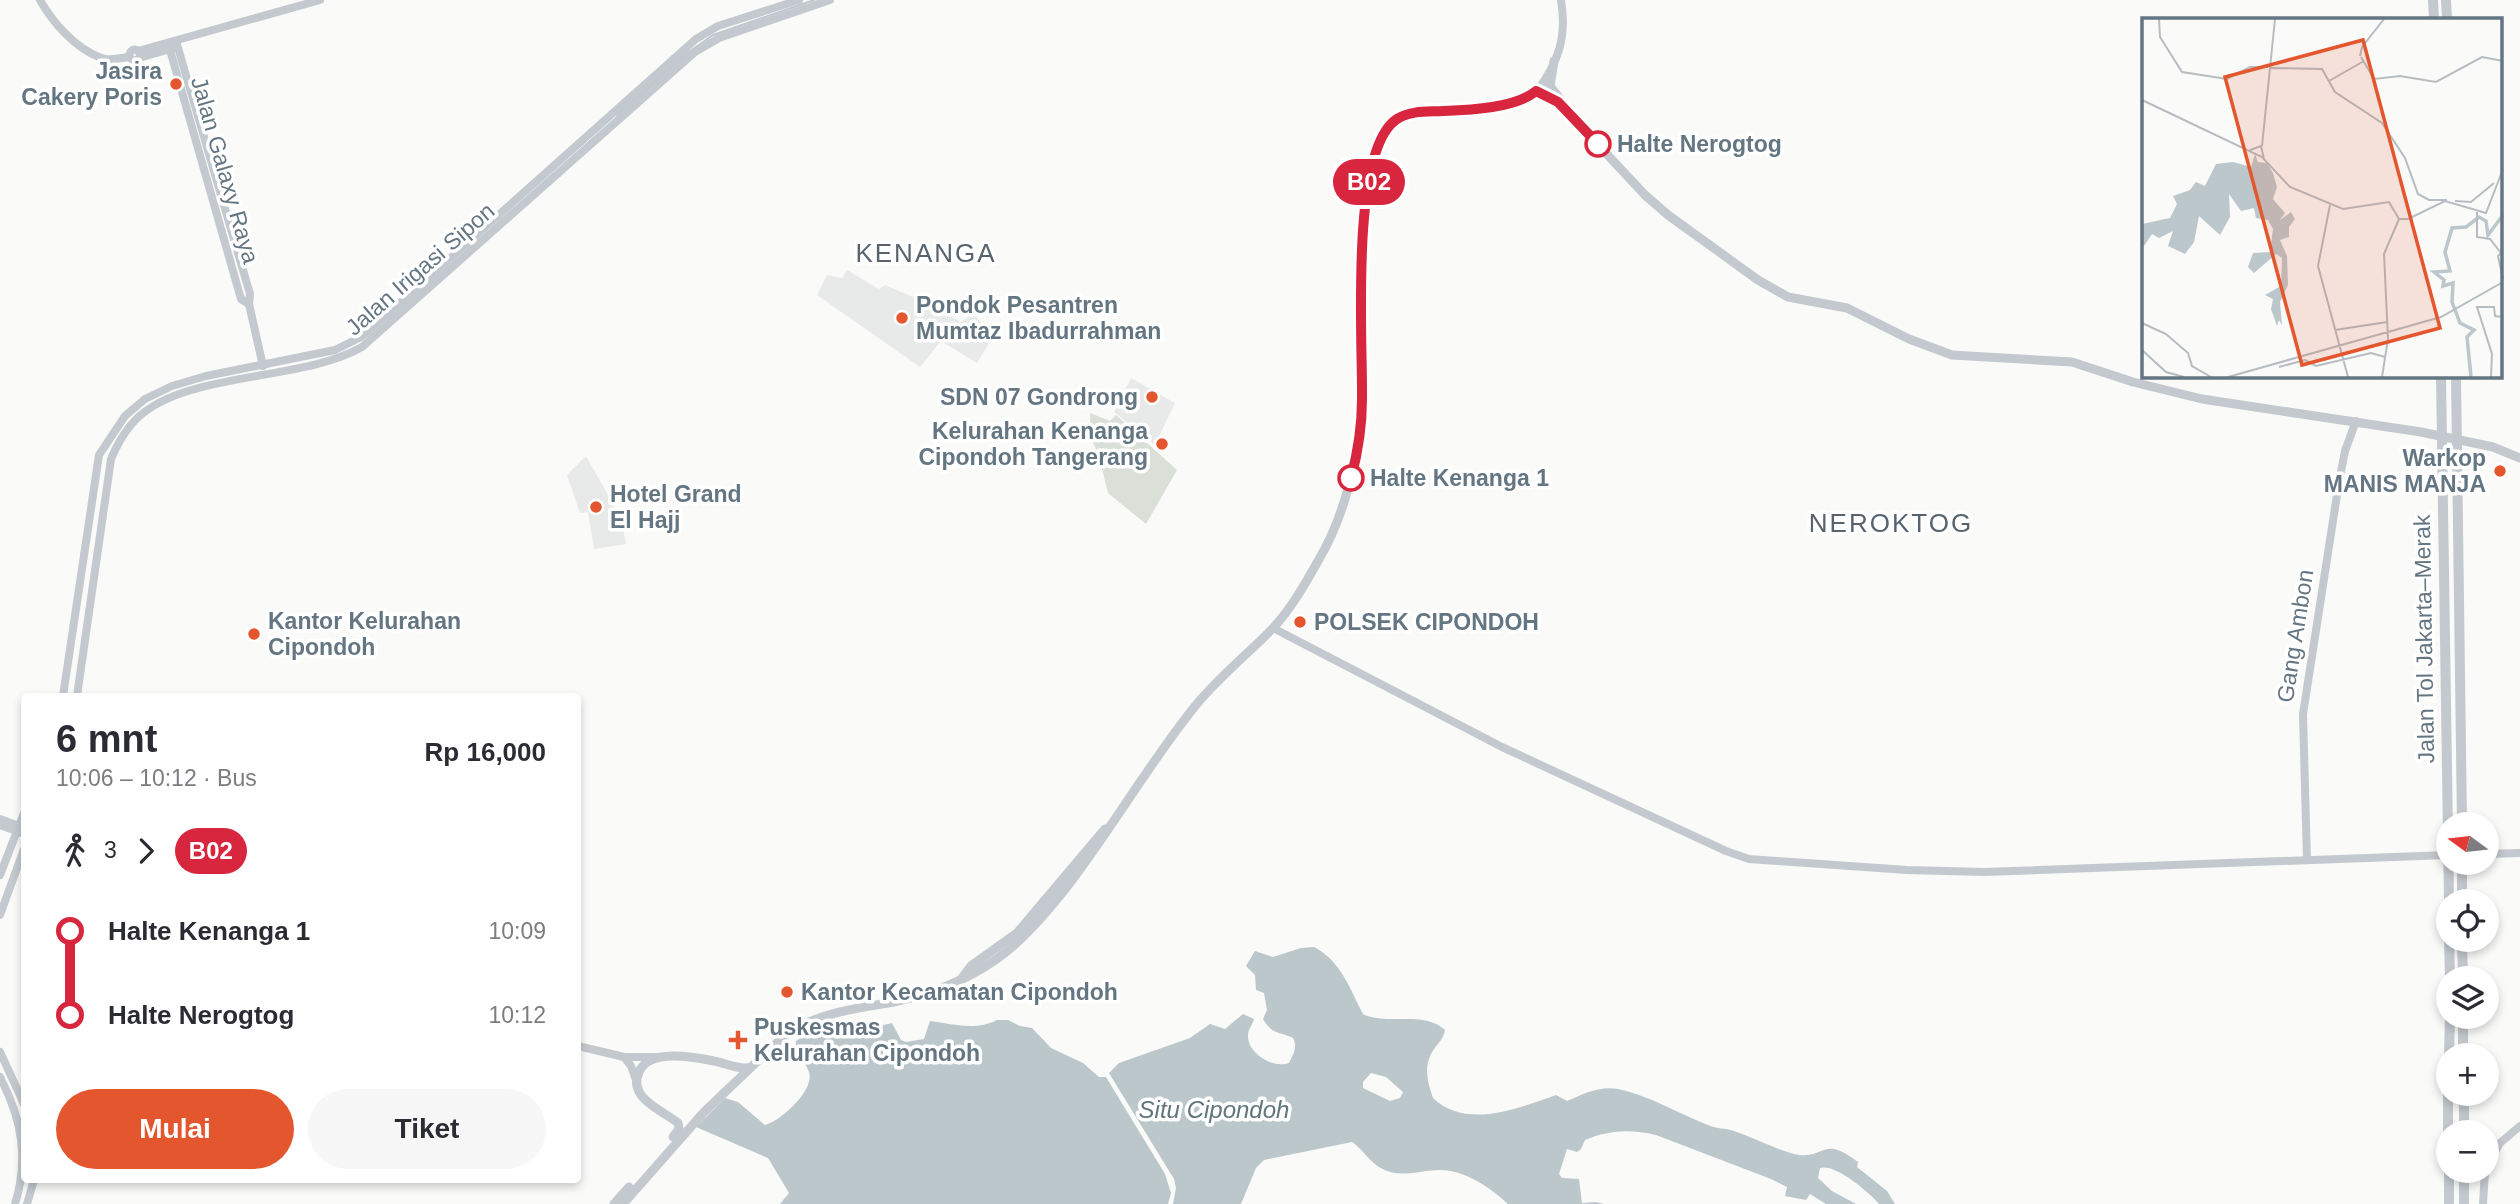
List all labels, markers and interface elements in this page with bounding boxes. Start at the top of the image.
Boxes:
inset map [2142,18,2502,378]
place label: Jasira Cakery Poris [21,58,162,110]
street label: Jalan Galaxy Raya [186,74,264,267]
marker: Jasira Cakery Poris [168,76,184,92]
marker: Halte Nerogtog [1585,131,1611,157]
place label: Halte Nerogtog [1617,131,1782,157]
line badge: B02 [1329,159,1409,205]
text: B02 [1347,168,1391,195]
street label: Jalan Irigasi Sipon [341,198,499,340]
district label: KENANGA [855,238,997,268]
place label: Pondok Pesantren Mumtaz Ibadurrahman [916,292,1161,344]
marker: Pondok Pesantren Mumtaz Ibadurrahman [894,310,910,326]
place label: SDN 07 Gondrong [940,384,1138,410]
marker: SDN 07 Gondrong [1144,389,1160,405]
place label: Kelurahan Kenanga Cipondoh Tangerang [918,418,1148,470]
marker: Kelurahan Kenanga Cipondoh Tangerang [1154,436,1170,452]
place label: Warkop MANIS MANJA [2324,445,2486,497]
marker: Warkop MANIS MANJA [2492,463,2508,479]
marker: Halte Kenanga 1 [1338,465,1364,491]
place label: Halte Kenanga 1 [1370,465,1549,491]
place label: Hotel Grand El Hajj [610,481,742,533]
marker: Hotel Grand El Hajj [588,499,604,515]
district label: NEROKTOG [1809,508,1973,538]
street label: Jalan Tol Jakarta–Merak [2409,514,2439,764]
street label: Gang Ambon [2272,568,2318,704]
place label: Kantor Kelurahan Cipondoh [268,608,461,660]
place label: POLSEK CIPONDOH [1314,609,1539,635]
marker: POLSEK CIPONDOH [1292,614,1308,630]
marker: Kantor Kelurahan Cipondoh [246,626,262,642]
text: 6 mnt [56,718,157,760]
text: Rp 16,000 [425,737,546,767]
text: 10:06 – 10:12 · Bus [56,765,257,791]
north arrow [2436,812,2499,875]
map controls [2436,812,2499,1183]
icon: walk [56,832,94,870]
icon: forward [127,832,165,870]
text: 3 [104,837,117,863]
text: B02 [189,837,233,864]
button: locate [2436,889,2499,952]
text: Halte Kenanga 1 [108,916,310,946]
text: 10:09 [488,918,546,944]
button: layers [2436,966,2499,1029]
place label: Kantor Kecamatan Cipondoh [801,979,1118,1005]
marker: Kantor Kecamatan Cipondoh [779,984,795,1000]
text: Halte Nerogtog [108,1000,294,1030]
text: 10:12 [488,1002,546,1028]
place label: Puskesmas Kelurahan Cipondoh [754,1014,980,1066]
marker: Puskesmas Kelurahan Cipondoh [728,1030,748,1050]
button: + [2436,1043,2499,1106]
button: Mulai [56,1089,294,1169]
button: Tiket [308,1089,546,1169]
water label: Situ Cipondoh [1139,1096,1289,1123]
button: − [2436,1120,2499,1183]

